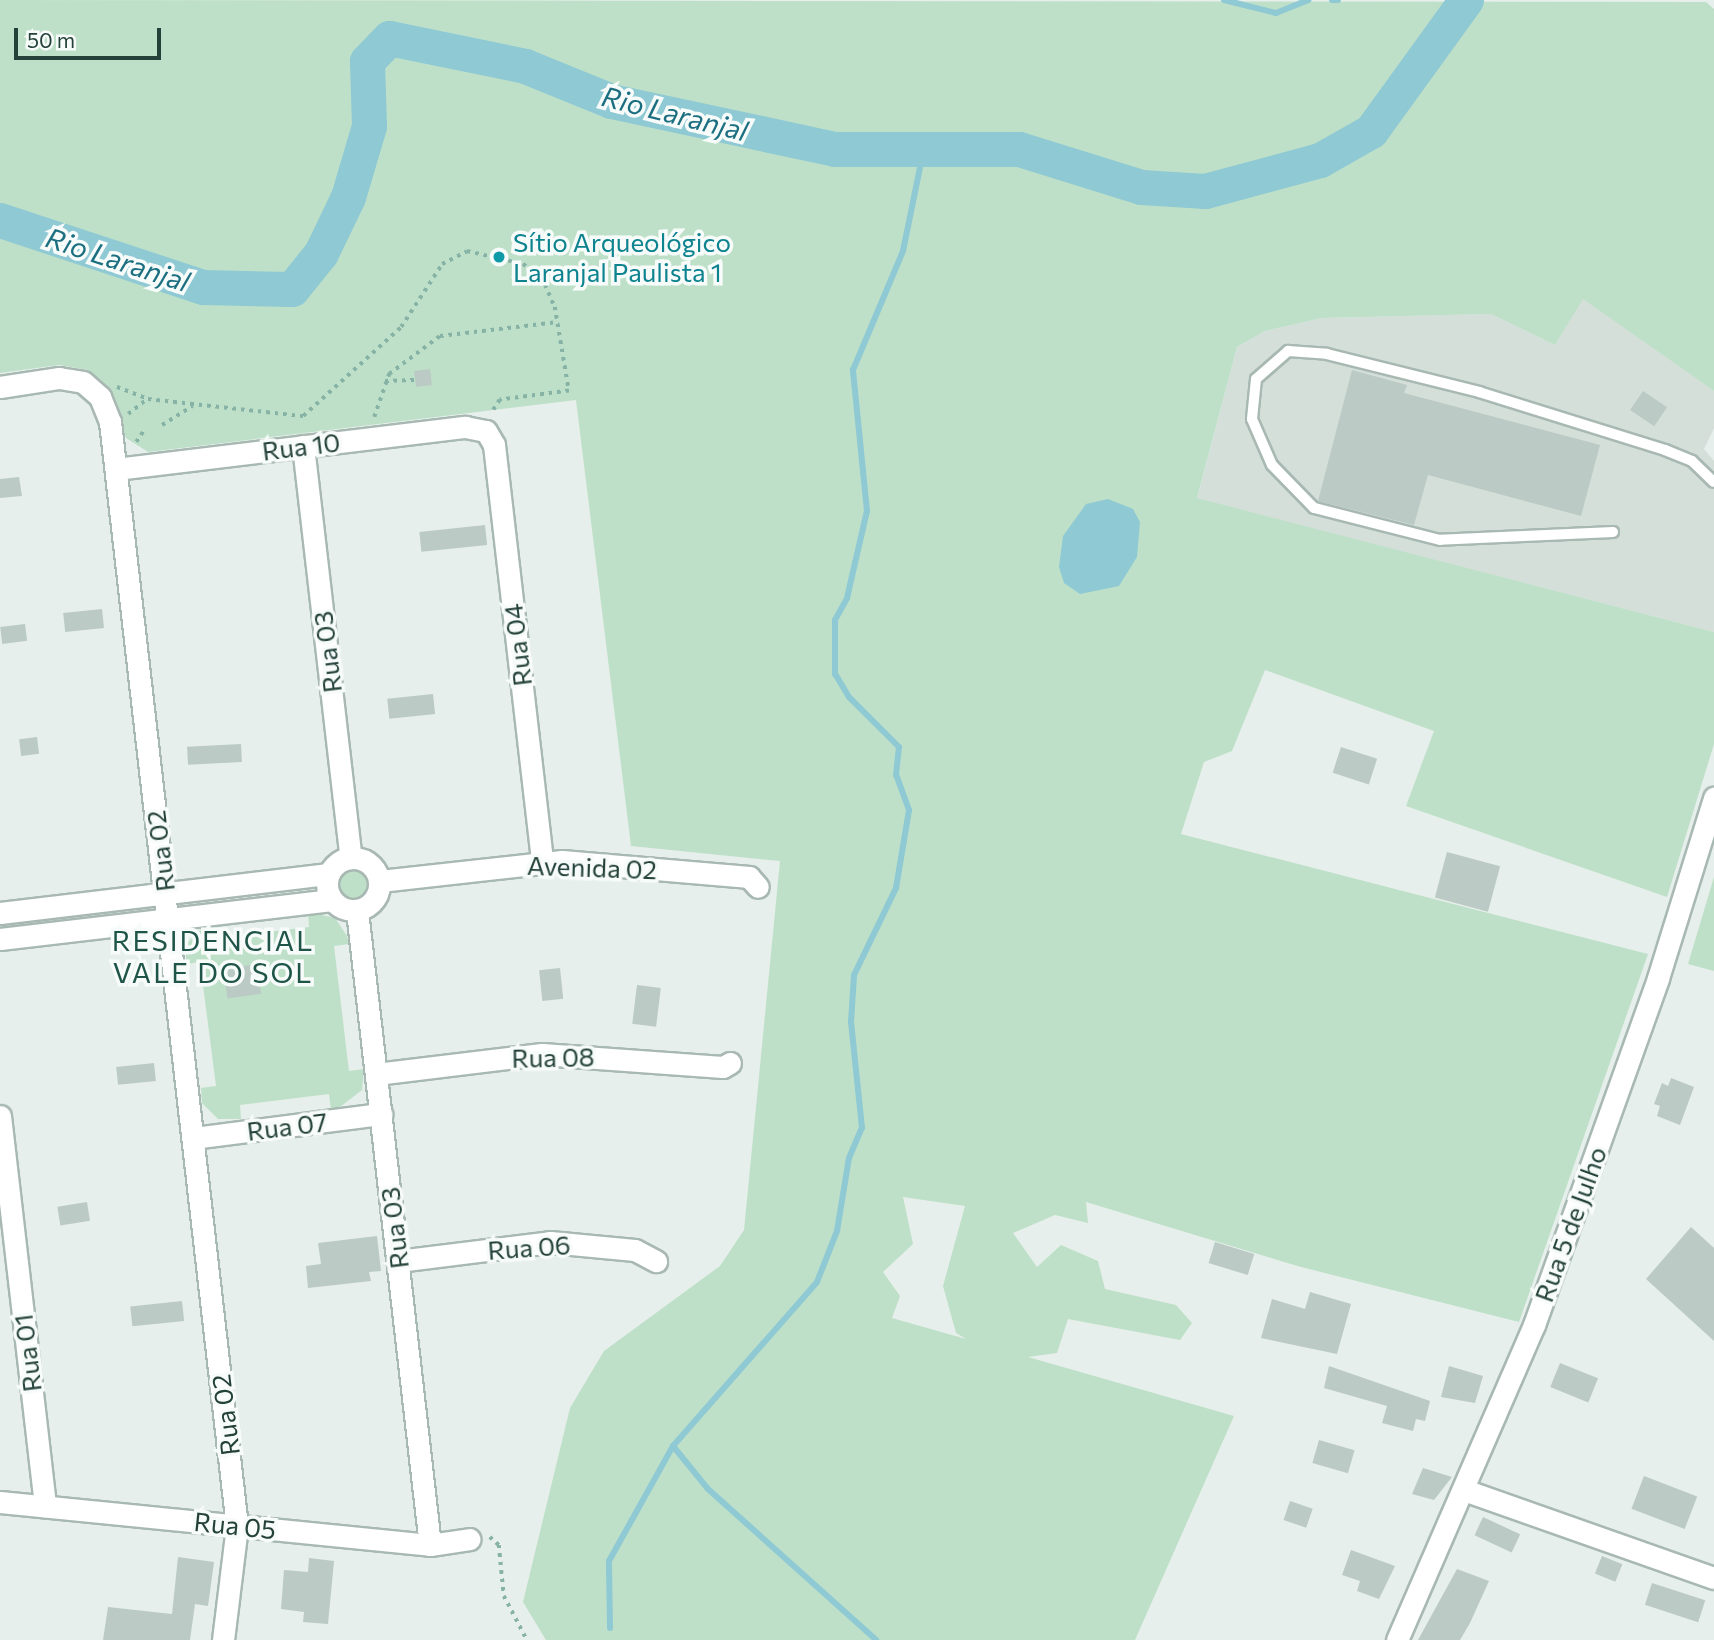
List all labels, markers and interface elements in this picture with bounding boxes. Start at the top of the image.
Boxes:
scale bar [18,14,164,58]
text: 50 m [27,27,75,52]
water label: Rio Laranjal [599,79,751,147]
water label: Rio Laranjal [42,220,194,298]
place label: Sítio Arqueológico Laranjal Paulista 1 [513,226,731,288]
marker: Sítio Arqueológico Laranjal Paulista 1 [491,249,507,265]
street label: Rua 10 [260,426,342,466]
street label: Rua 04 [496,602,538,688]
street label: Rua 03 [307,609,347,695]
street label: Rua 02 [140,809,180,893]
street label: Avenida 02 [526,849,658,885]
district label: RESIDENCIAL VALE DO SOL [113,923,313,989]
street label: Rua 08 [511,1041,595,1073]
street label: Rua 07 [245,1106,329,1146]
street label: Rua 5 de Julho [1527,1142,1613,1306]
street label: Rua 03 [374,1185,414,1271]
street label: Rua 06 [486,1229,572,1265]
street label: Rua 01 [7,1312,47,1394]
street label: Rua 02 [205,1373,245,1457]
street label: Rua 05 [192,1505,278,1545]

